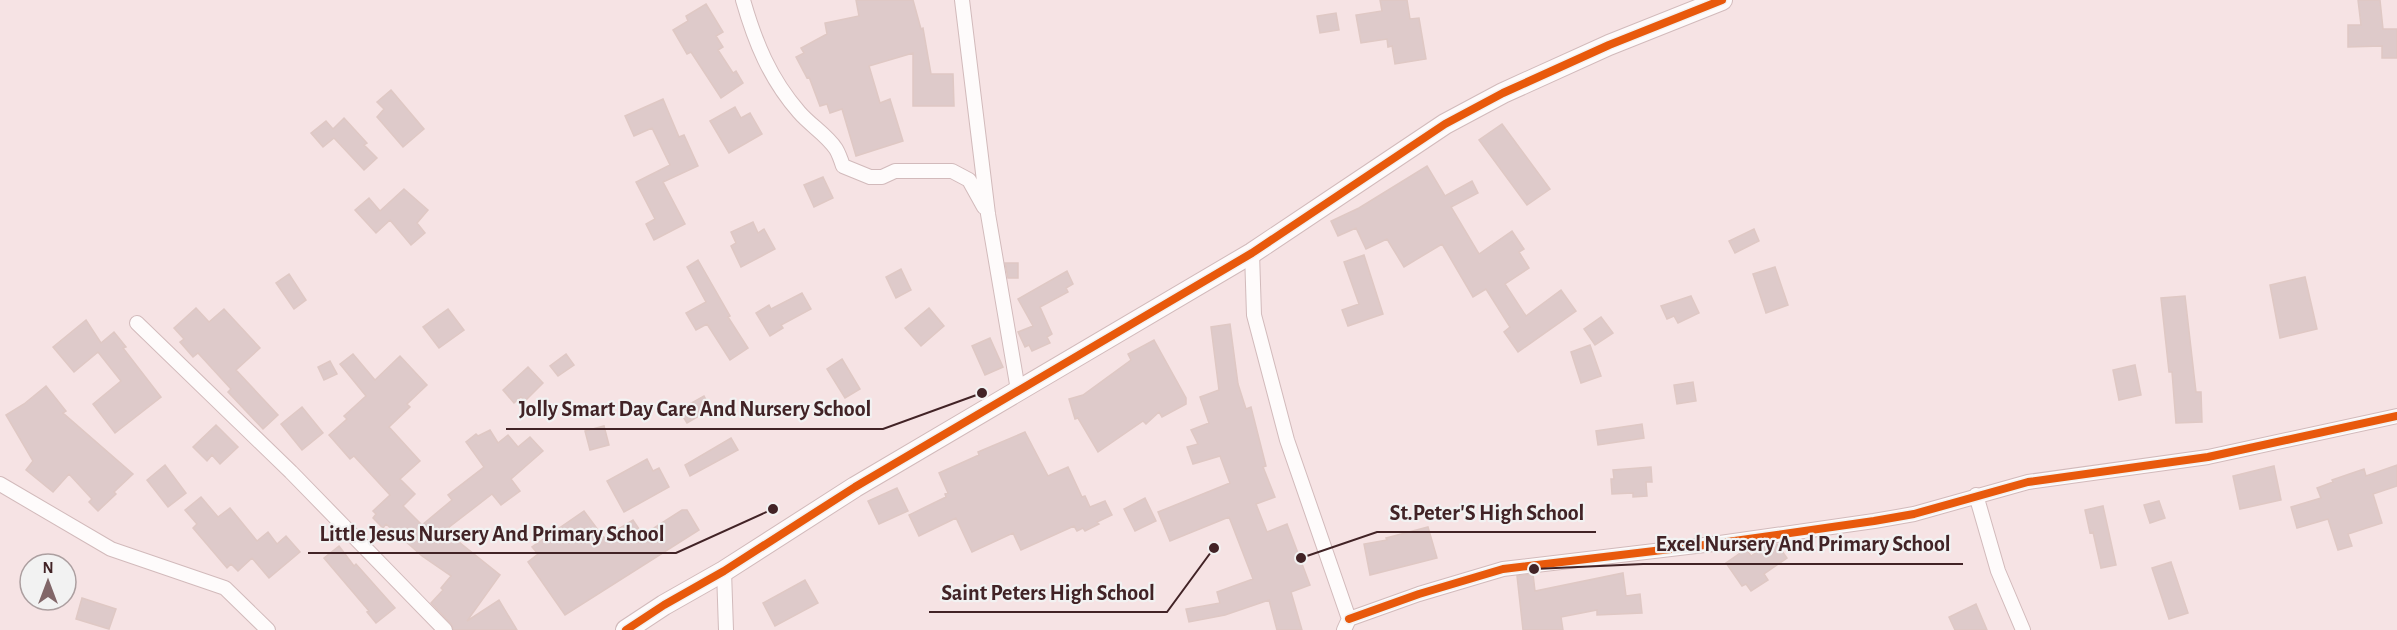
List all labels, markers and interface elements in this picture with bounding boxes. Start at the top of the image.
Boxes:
callout: Jolly Smart Day Care And Nursery School [506,389,883,429]
text: Jolly Smart Day Care And Nursery School [519,398,871,421]
callout: St.Peter'S High School [1377,492,1596,532]
text: St.Peter'S High School [1390,502,1584,524]
callout: Little Jesus Nursery And Primary School [308,513,676,553]
text: Little Jesus Nursery And Primary School [320,523,664,546]
callout: Excel Nursery And Primary School [1643,524,1963,564]
text: Excel Nursery And Primary School [1655,533,1951,556]
north arrow [18,552,78,612]
text: N [42,560,54,576]
callout: Saint Peters High School [929,572,1167,612]
text: Saint Peters High School [941,582,1155,604]

